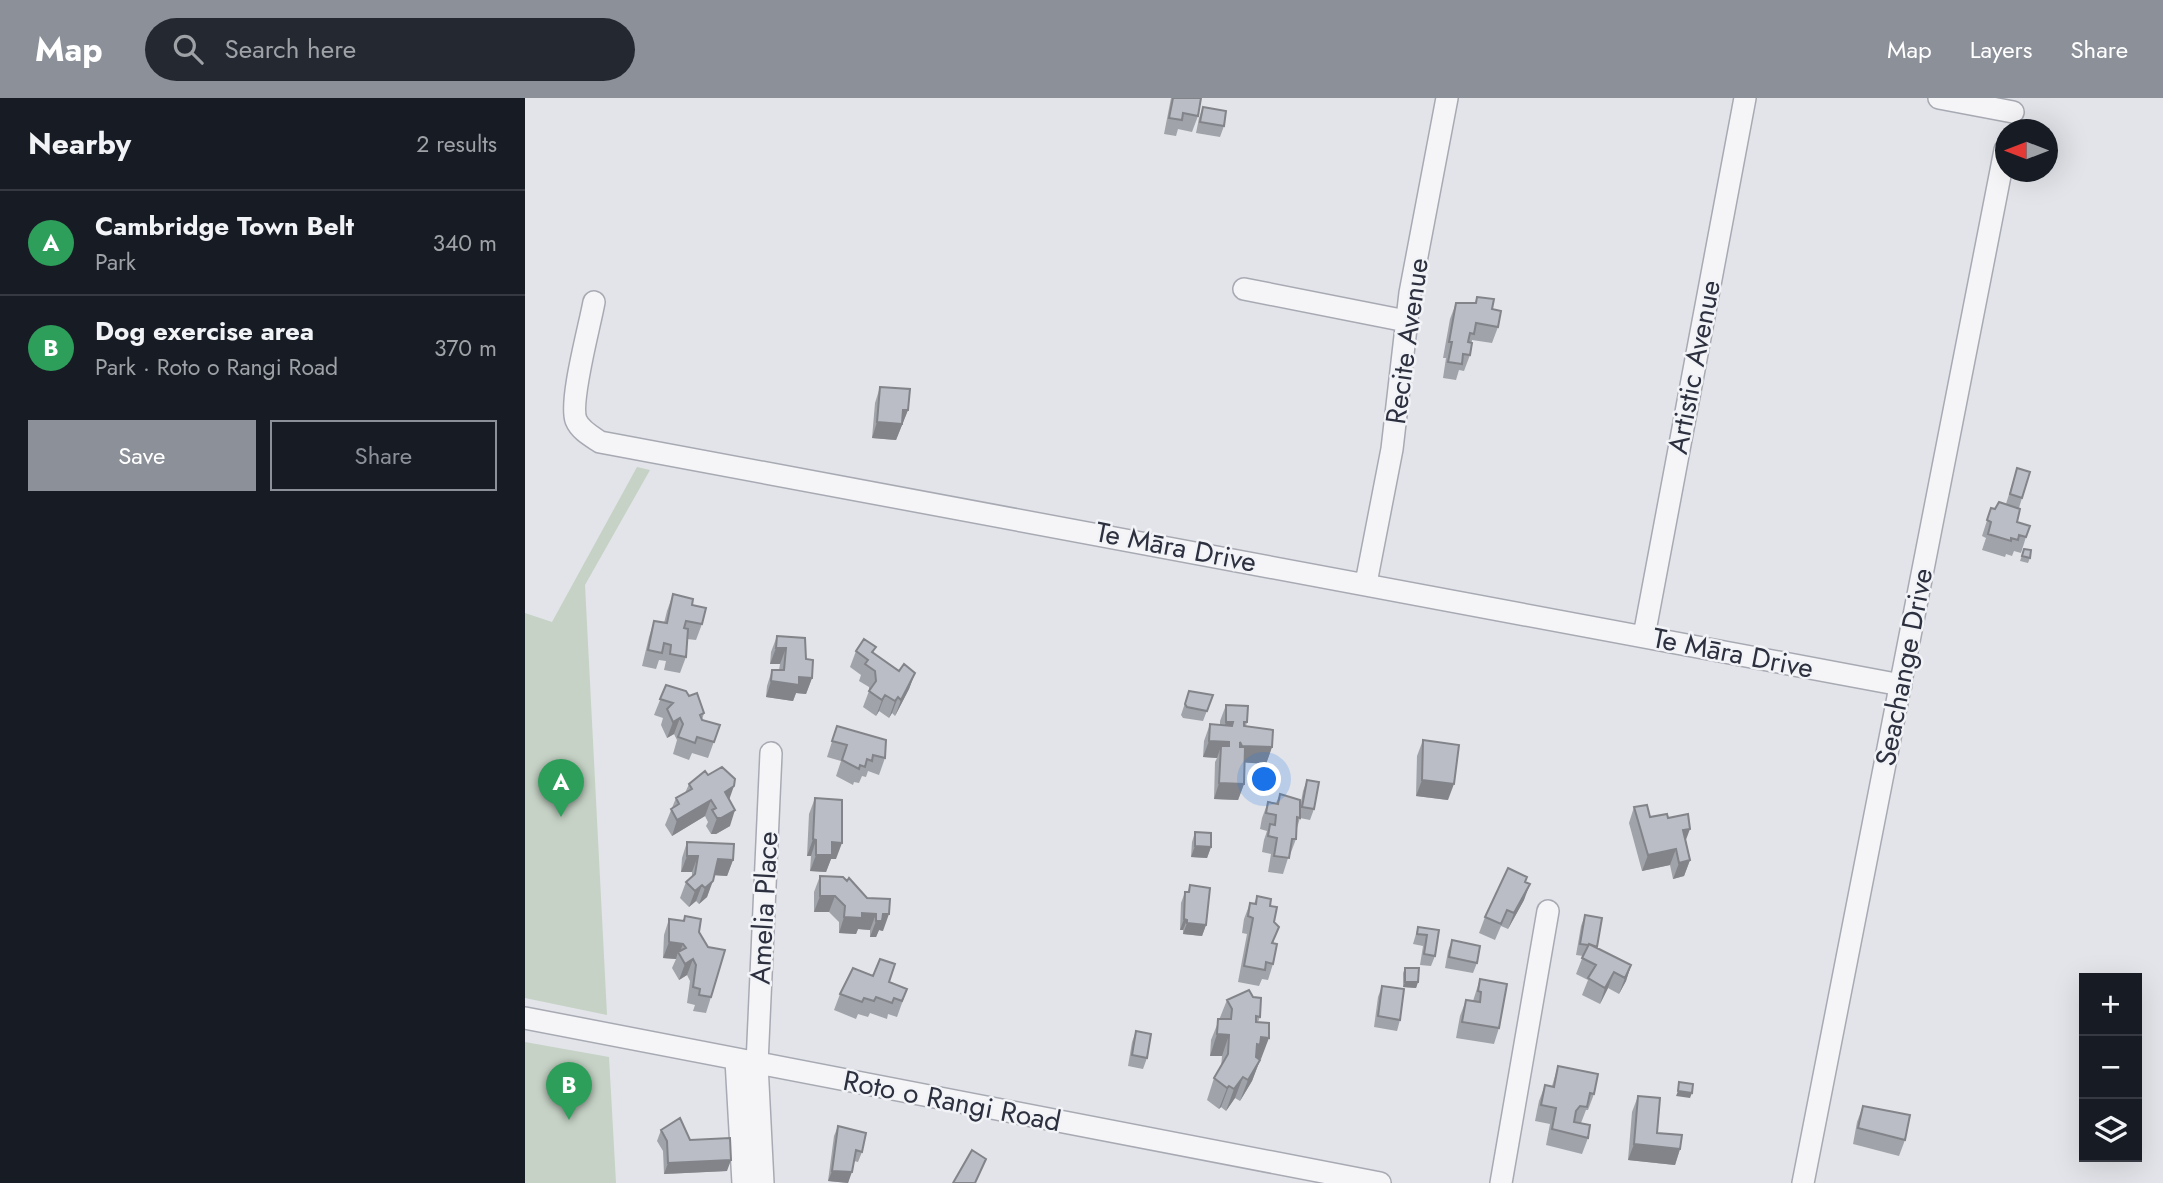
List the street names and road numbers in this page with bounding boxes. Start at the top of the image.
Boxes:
street label: Recite Avenue [1375,255,1439,427]
street label: Artistic Avenue [1657,277,1731,457]
street label: Te Māra Drive [1092,511,1260,583]
street label: Seachange Drive [1865,565,1943,769]
street label: Te Māra Drive [1649,617,1817,689]
street label: Amelia Place [740,830,788,986]
street label: Roto o Rangi Road [840,1060,1064,1142]

